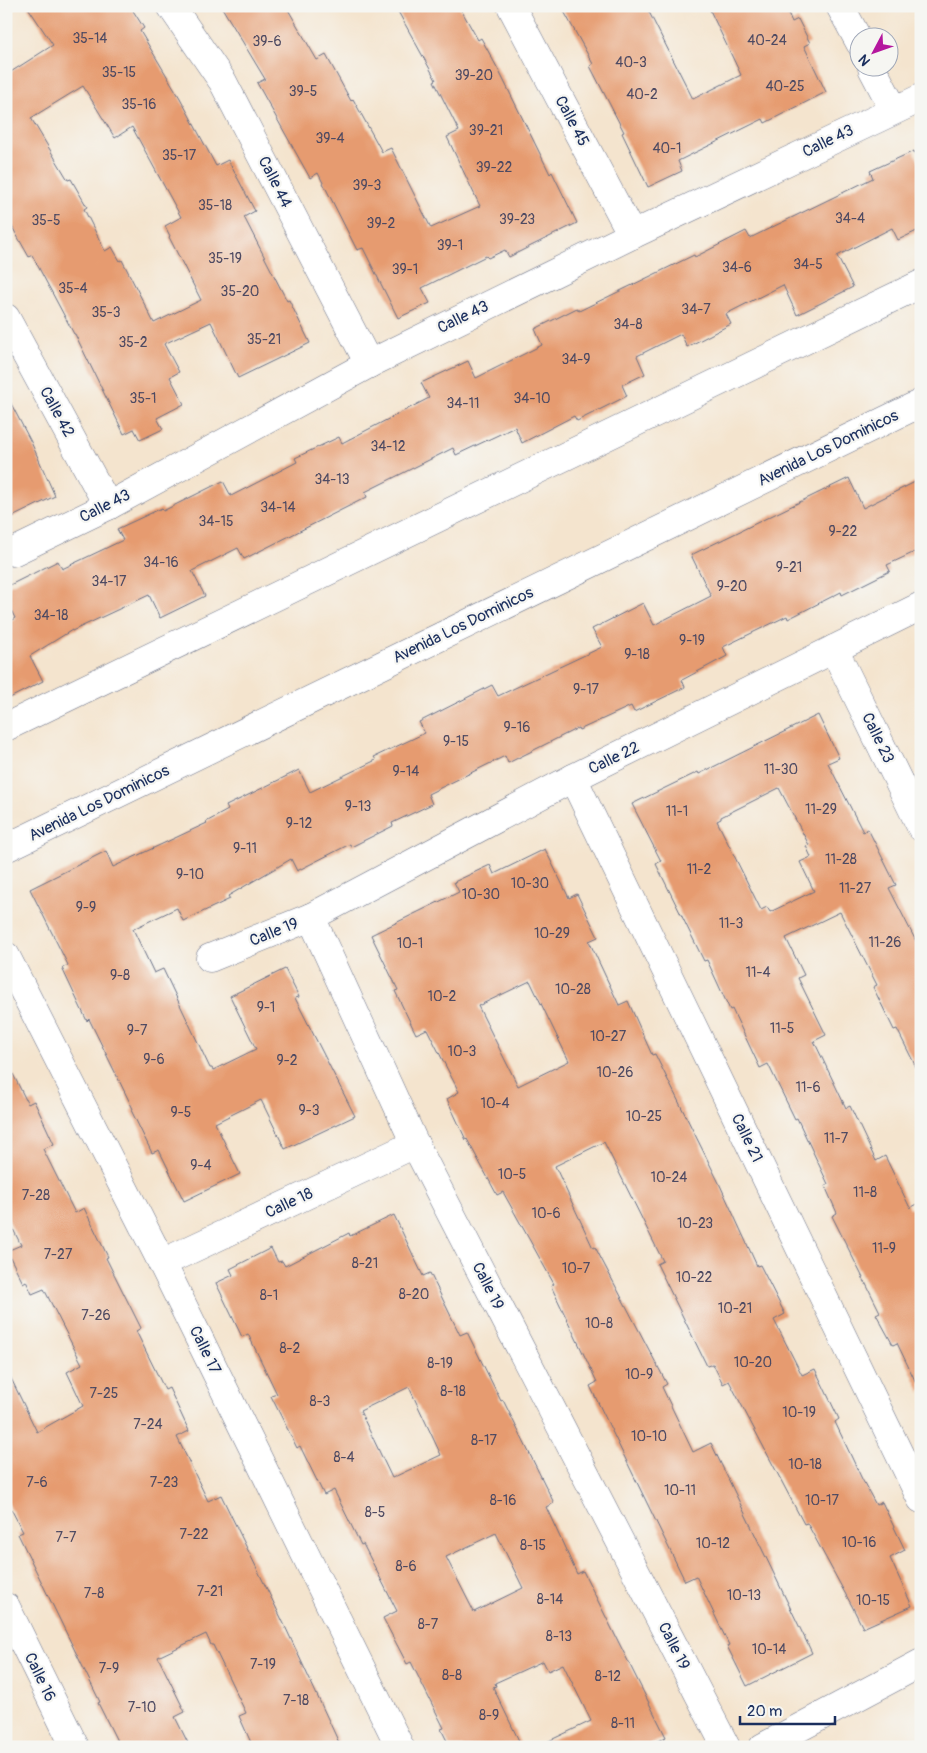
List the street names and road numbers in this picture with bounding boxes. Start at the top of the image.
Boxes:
street label: Calle 45 [550,92,594,150]
street label: Calle 43 [799,120,857,162]
street label: Calle 44 [254,153,296,211]
street label: Calle 43 [434,296,492,338]
street label: Calle 42 [35,383,79,441]
street label: Avenida Los Dominicos [754,405,902,491]
street label: Calle 43 [76,485,134,527]
street label: Avenida Los Dominicos [389,582,537,668]
street label: Calle 23 [857,709,899,767]
street label: Calle 22 [585,737,643,779]
street label: Avenida Los Dominicos [25,760,173,846]
street label: Calle 19 [247,913,301,951]
street label: Calle 21 [727,1110,767,1166]
street label: Calle 18 [262,1183,316,1223]
street label: Calle 19 [468,1259,508,1313]
street label: Calle 17 [185,1323,225,1378]
street label: Calle 19 [654,1619,694,1673]
street label: Calle 16 [20,1649,60,1705]

